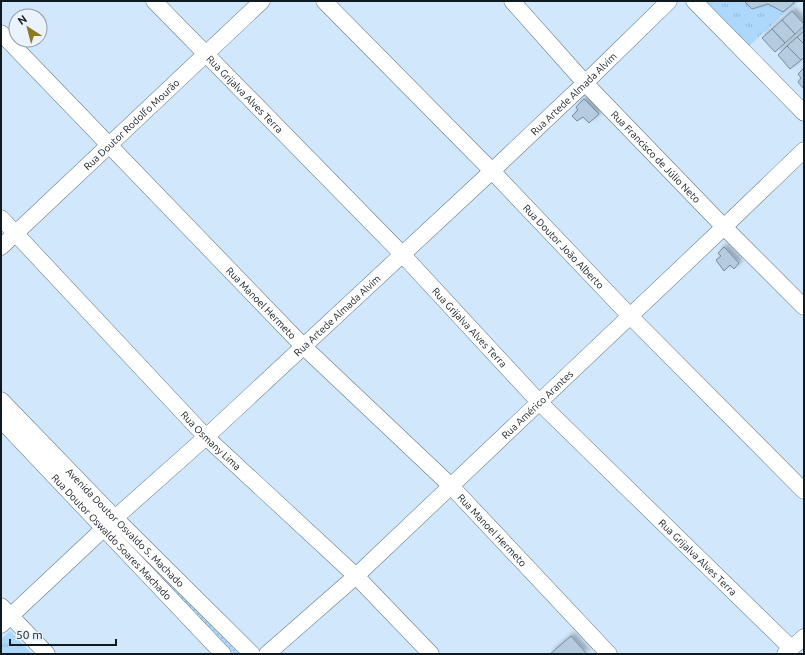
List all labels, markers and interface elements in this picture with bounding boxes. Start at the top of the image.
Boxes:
north arrow [8,8,48,48]
text: N [15,13,29,27]
street label: Rua Artede Almada Alvim [529,51,619,137]
street label: Rua Grijalva Alves Terra [204,53,285,135]
street label: Rua Doutor Rodolfo Mourão [81,77,182,172]
street label: Rua Francisco de Júlio Neto [609,109,703,205]
street label: Rua Doutor João Alberto [521,202,606,291]
street label: Rua Manoel Hermeto [224,265,298,342]
street label: Rua Artede Almada Alvim [292,273,383,358]
street label: Rua Grijalva Alves Terra [430,286,509,370]
street label: Rua Américo Arantes [500,368,575,441]
street label: Rua Osmany Lima [179,409,243,472]
street label: Avenida Doutor Osvaldo S. Machado [64,466,186,589]
street label: Rua Doutor Oswaldo Soares Machado [49,472,174,602]
street label: Rua Manoel Hermeto [455,492,529,569]
street label: Rua Grijalva Alves Terra [656,517,739,598]
scale bar [10,621,116,647]
text: 50 m [16,628,43,641]

